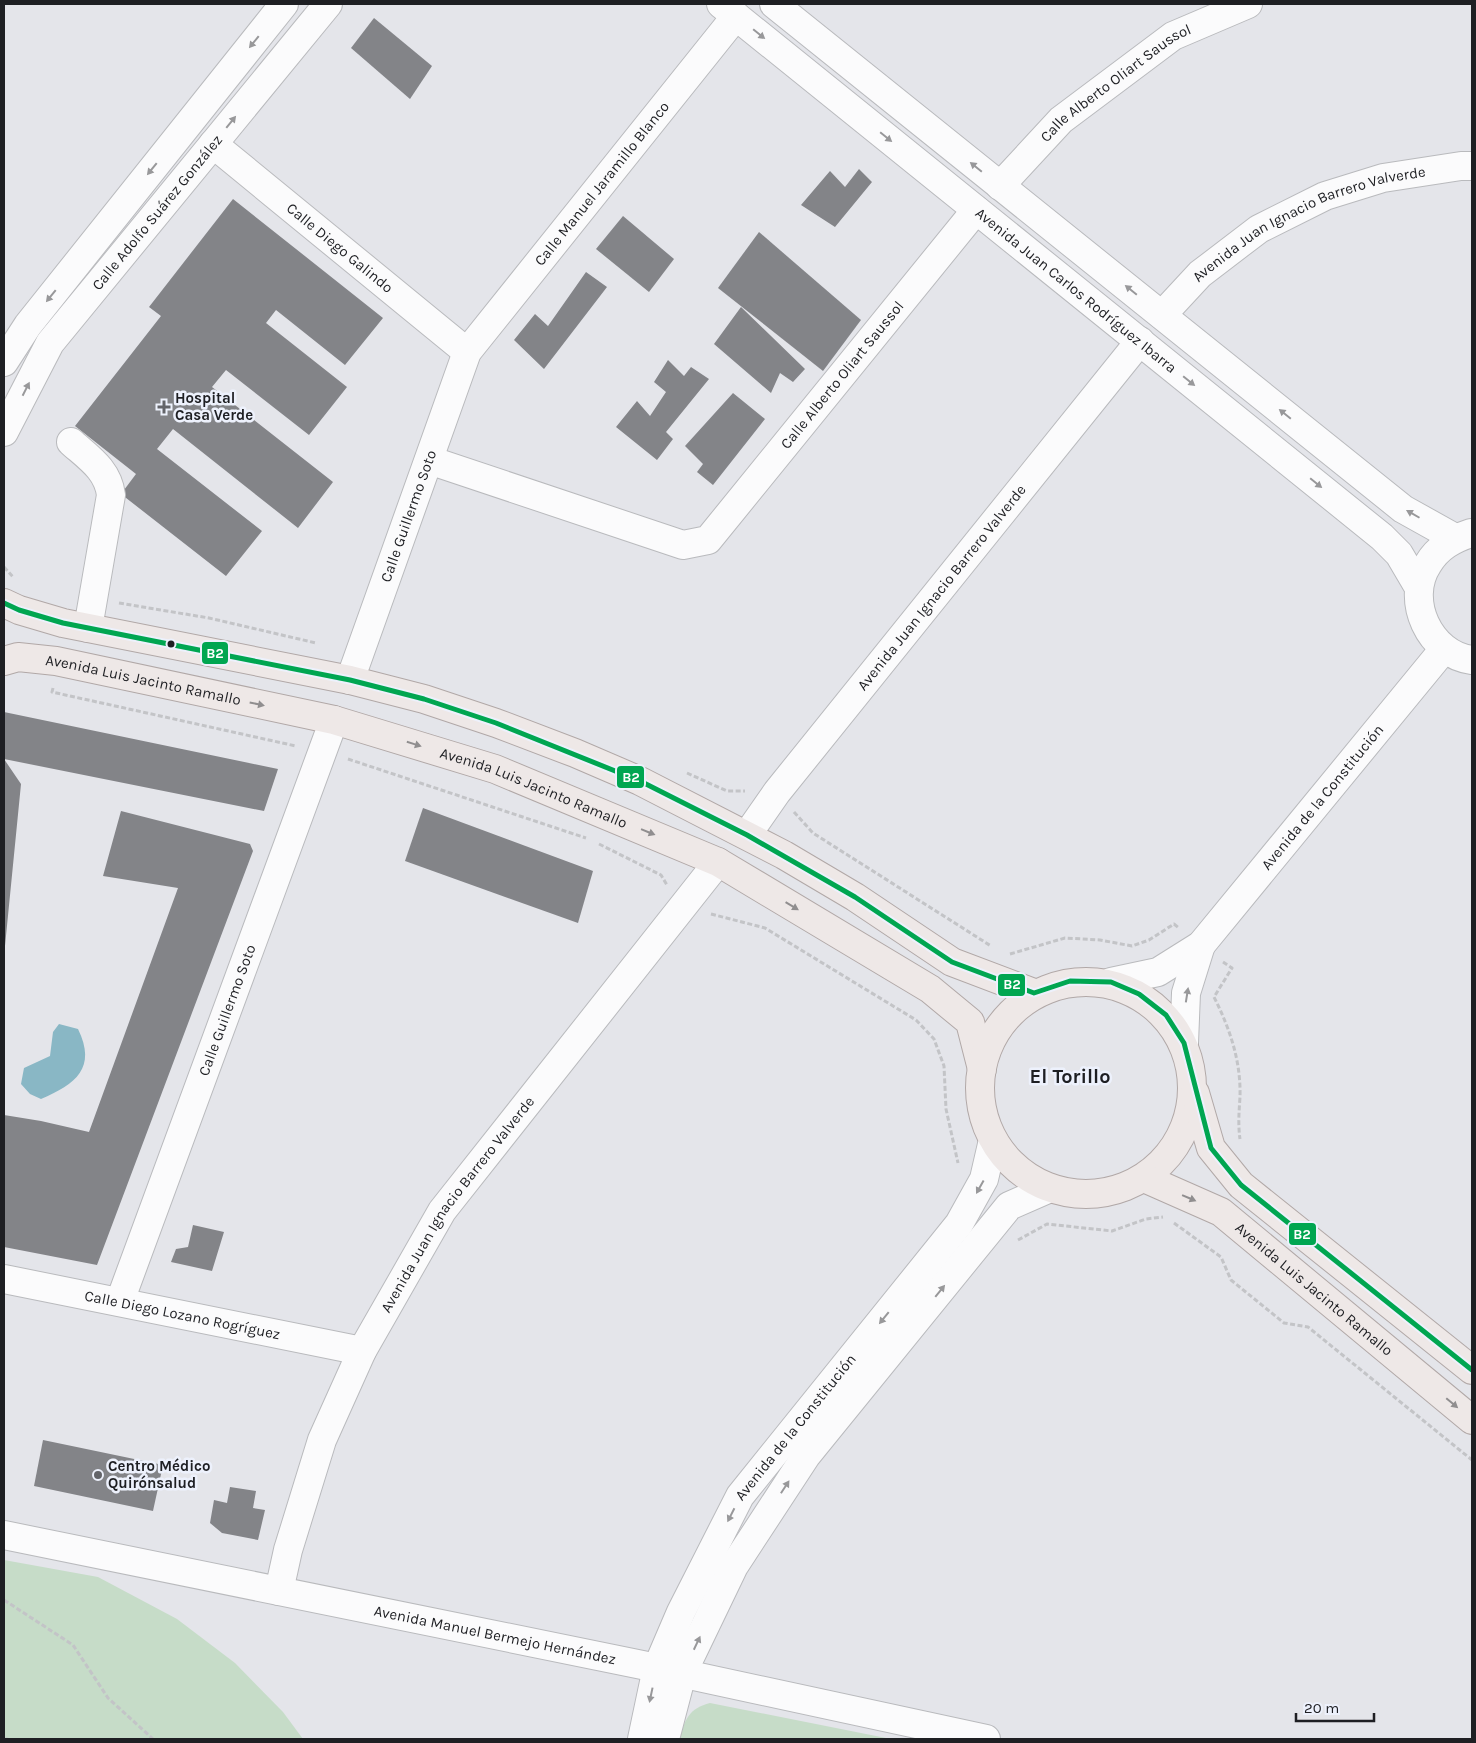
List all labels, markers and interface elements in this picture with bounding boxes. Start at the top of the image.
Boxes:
street label: Calle Alberto Oliart Saussol [1036,20,1194,146]
one-way arrow [752,29,765,40]
one-way arrow [248,35,259,48]
street label: Calle Manuel Jaramillo Blanco [531,98,673,269]
one-way arrow [225,116,236,128]
street label: Calle Adolfo Suárez González [88,131,226,294]
one-way arrow [879,131,892,142]
one-way arrow [147,162,158,175]
one-way arrow [970,162,983,173]
street label: Avenida Juan Ignacio Barrero Valverde [1188,163,1427,286]
street label: Calle Diego Galindo [283,199,397,297]
street label: Avenida Juan Carlos Rodríguez Ibarra [972,204,1180,377]
one-way arrow [1125,284,1138,295]
one-way arrow [45,289,56,302]
street label: Calle Alberto Oliart Saussol [777,297,907,453]
one-way arrow [1182,376,1195,387]
one-way arrow [22,382,30,396]
place label: Hospital Casa Verde [175,389,253,424]
marker: Hospital Casa Verde [157,400,171,414]
one-way arrow [1279,408,1292,419]
street label: Calle Guillermo Soto [377,448,440,585]
one-way arrow [1309,478,1322,489]
street label: Avenida Juan Ignacio Barrero Valverde [853,481,1030,694]
one-way arrow [1405,510,1420,518]
unlabelled marker [166,639,176,649]
line badge: B2 [201,641,229,665]
text: B2 [206,645,224,662]
street label: Avenida Luis Jacinto Ramallo [45,651,243,709]
one-way arrow [249,700,265,708]
street label: Avenida de la Constitución [1257,721,1387,874]
one-way arrow [407,741,422,749]
street label: Avenida Luis Jacinto Ramallo [438,744,630,832]
line badge: B2 [616,765,645,789]
text: B2 [622,769,640,786]
one-way arrow [641,829,655,837]
one-way arrow [786,901,799,910]
street label: Calle Guillermo Soto [195,942,260,1078]
line badge: B2 [997,973,1026,997]
text: B2 [1003,976,1021,993]
one-way arrow [1183,986,1191,1002]
district label: El Torillo [1030,1065,1110,1088]
street label: Avenida Juan Ignacio Barrero Valverde [377,1093,538,1316]
one-way arrow [976,1180,984,1194]
one-way arrow [1182,1194,1196,1202]
street label: Avenida Luis Jacinto Ramallo [1232,1219,1396,1360]
line badge: B2 [1288,1222,1317,1246]
text: B2 [1293,1226,1311,1243]
one-way arrow [935,1285,946,1298]
street label: Calle Diego Lozano Rogríguez [83,1286,282,1343]
one-way arrow [879,1311,890,1324]
street label: Avenida de la Constitución [731,1350,860,1504]
one-way arrow [1445,1397,1457,1409]
place label: Centro Médico Quirónsalud [108,1457,211,1492]
marker: Centro Médico Quirónsalud [92,1469,104,1481]
one-way arrow [780,1481,790,1494]
one-way arrow [727,1507,735,1522]
street label: Avenida Manuel Bermejo Hernández [372,1602,617,1668]
one-way arrow [692,1636,701,1651]
one-way arrow [647,1687,655,1702]
scale bar [1296,1690,1374,1722]
text: 20 m [1304,1699,1339,1717]

